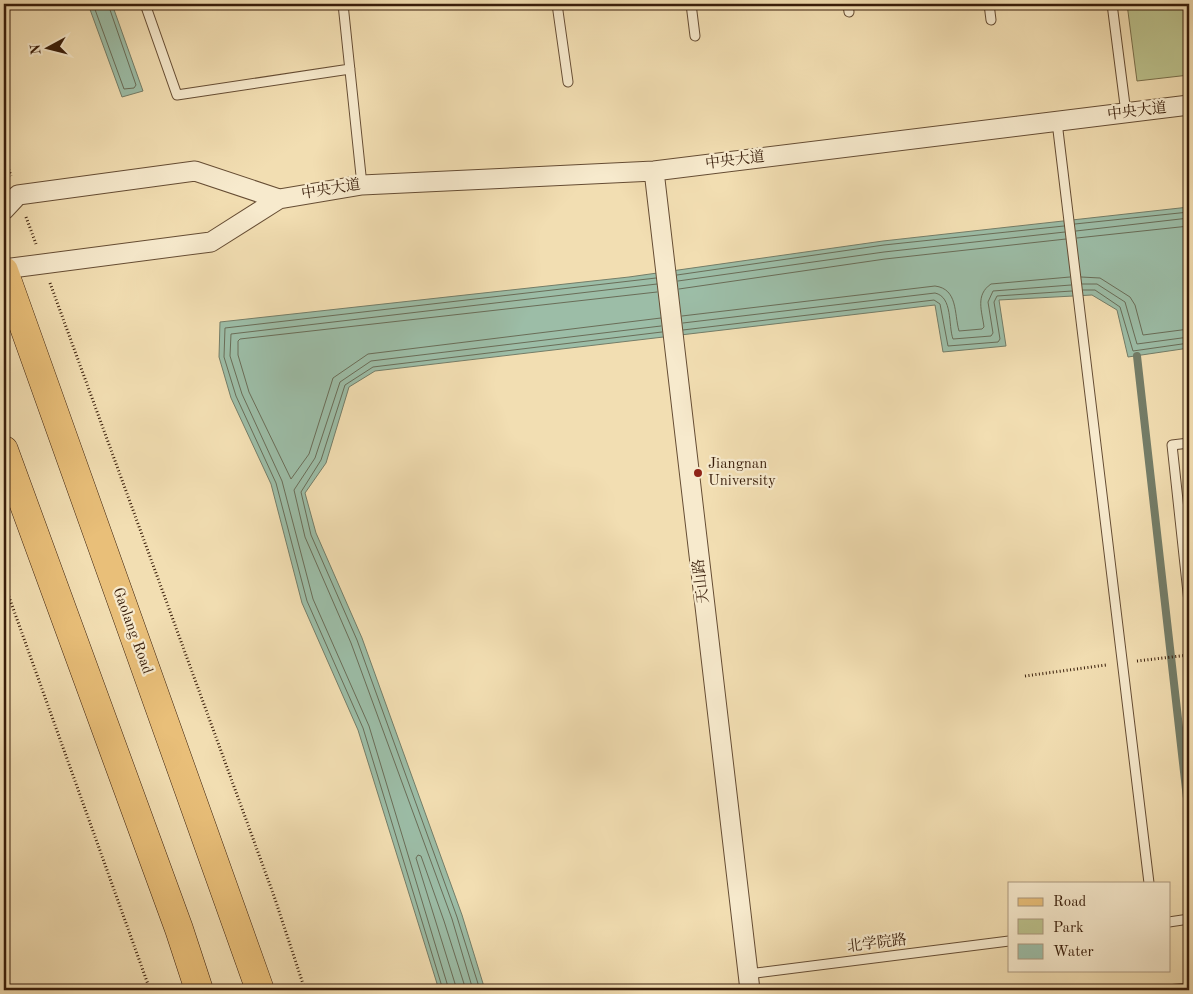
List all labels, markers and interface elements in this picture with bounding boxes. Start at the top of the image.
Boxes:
north arrow [22,22,72,72]
text: N [28,43,44,56]
street label: 中央大道 [1106,99,1168,123]
street label: 中央大道 [704,148,766,172]
street label: 中央大道 [300,176,362,202]
place label: Jiangnan University [708,457,776,489]
marker: Jiangnan University [692,467,704,479]
street label: 天山路 [690,558,712,604]
street label: Gaolang Road [109,586,155,676]
legend [1008,882,1170,972]
text: Road [1053,895,1087,910]
text: Park [1053,921,1084,936]
street label: 北学院路 [846,931,908,955]
text: Water [1053,945,1094,960]

